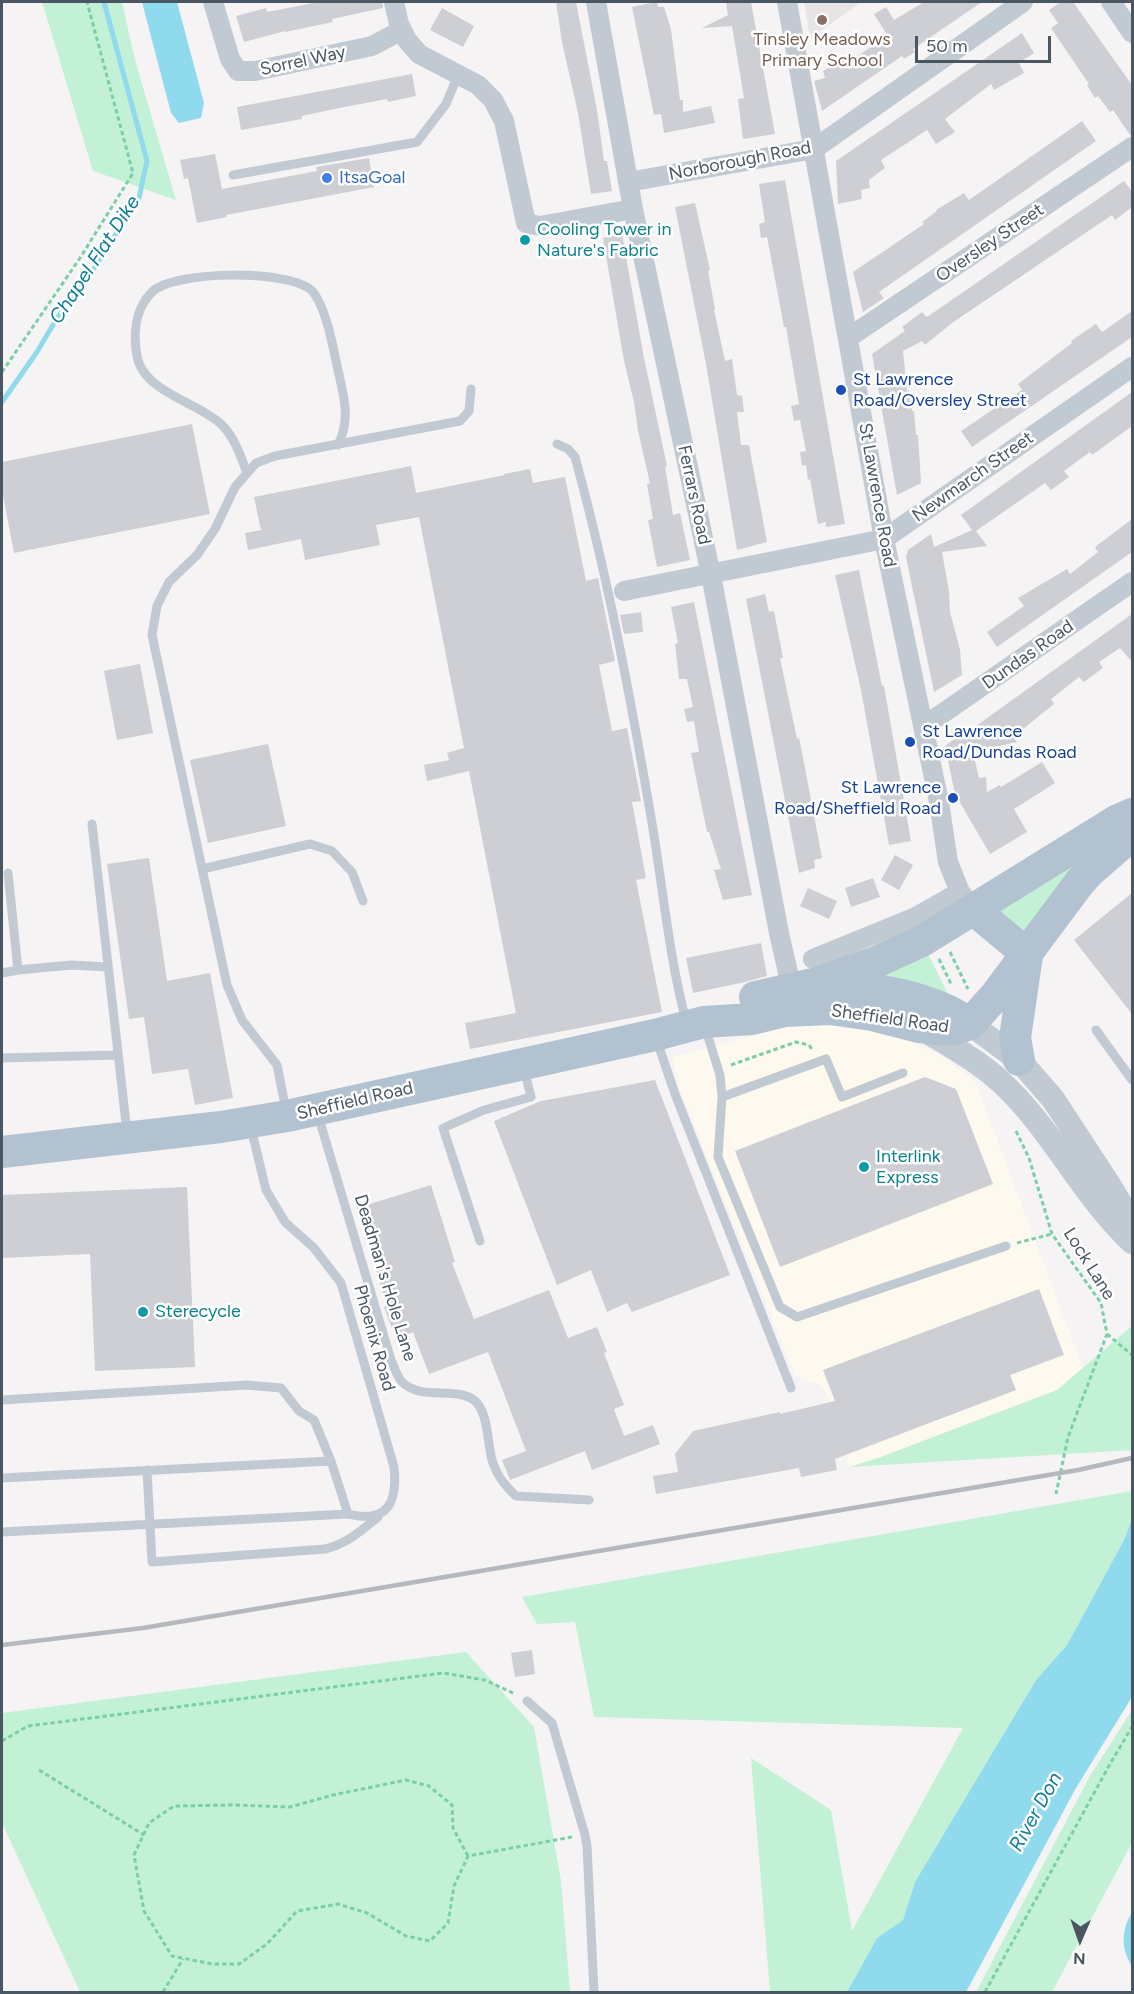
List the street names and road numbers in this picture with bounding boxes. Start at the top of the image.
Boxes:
street label: Sorrel Way [258,41,348,81]
street label: Norborough Road [667,137,813,185]
street label: Oversley Street [932,199,1048,287]
street label: St Lawrence Road [854,421,900,569]
street label: Newmarch Street [908,427,1038,527]
street label: Ferrars Road [673,443,715,547]
street label: Dundas Road [978,616,1078,694]
street label: Sheffield Road [830,1000,950,1038]
street label: Sheffield Road [295,1077,415,1125]
street label: Deadman's Hole Lane [349,1192,421,1364]
street label: Lock Lane [1058,1224,1120,1304]
street label: Phoenix Road [349,1282,399,1394]

